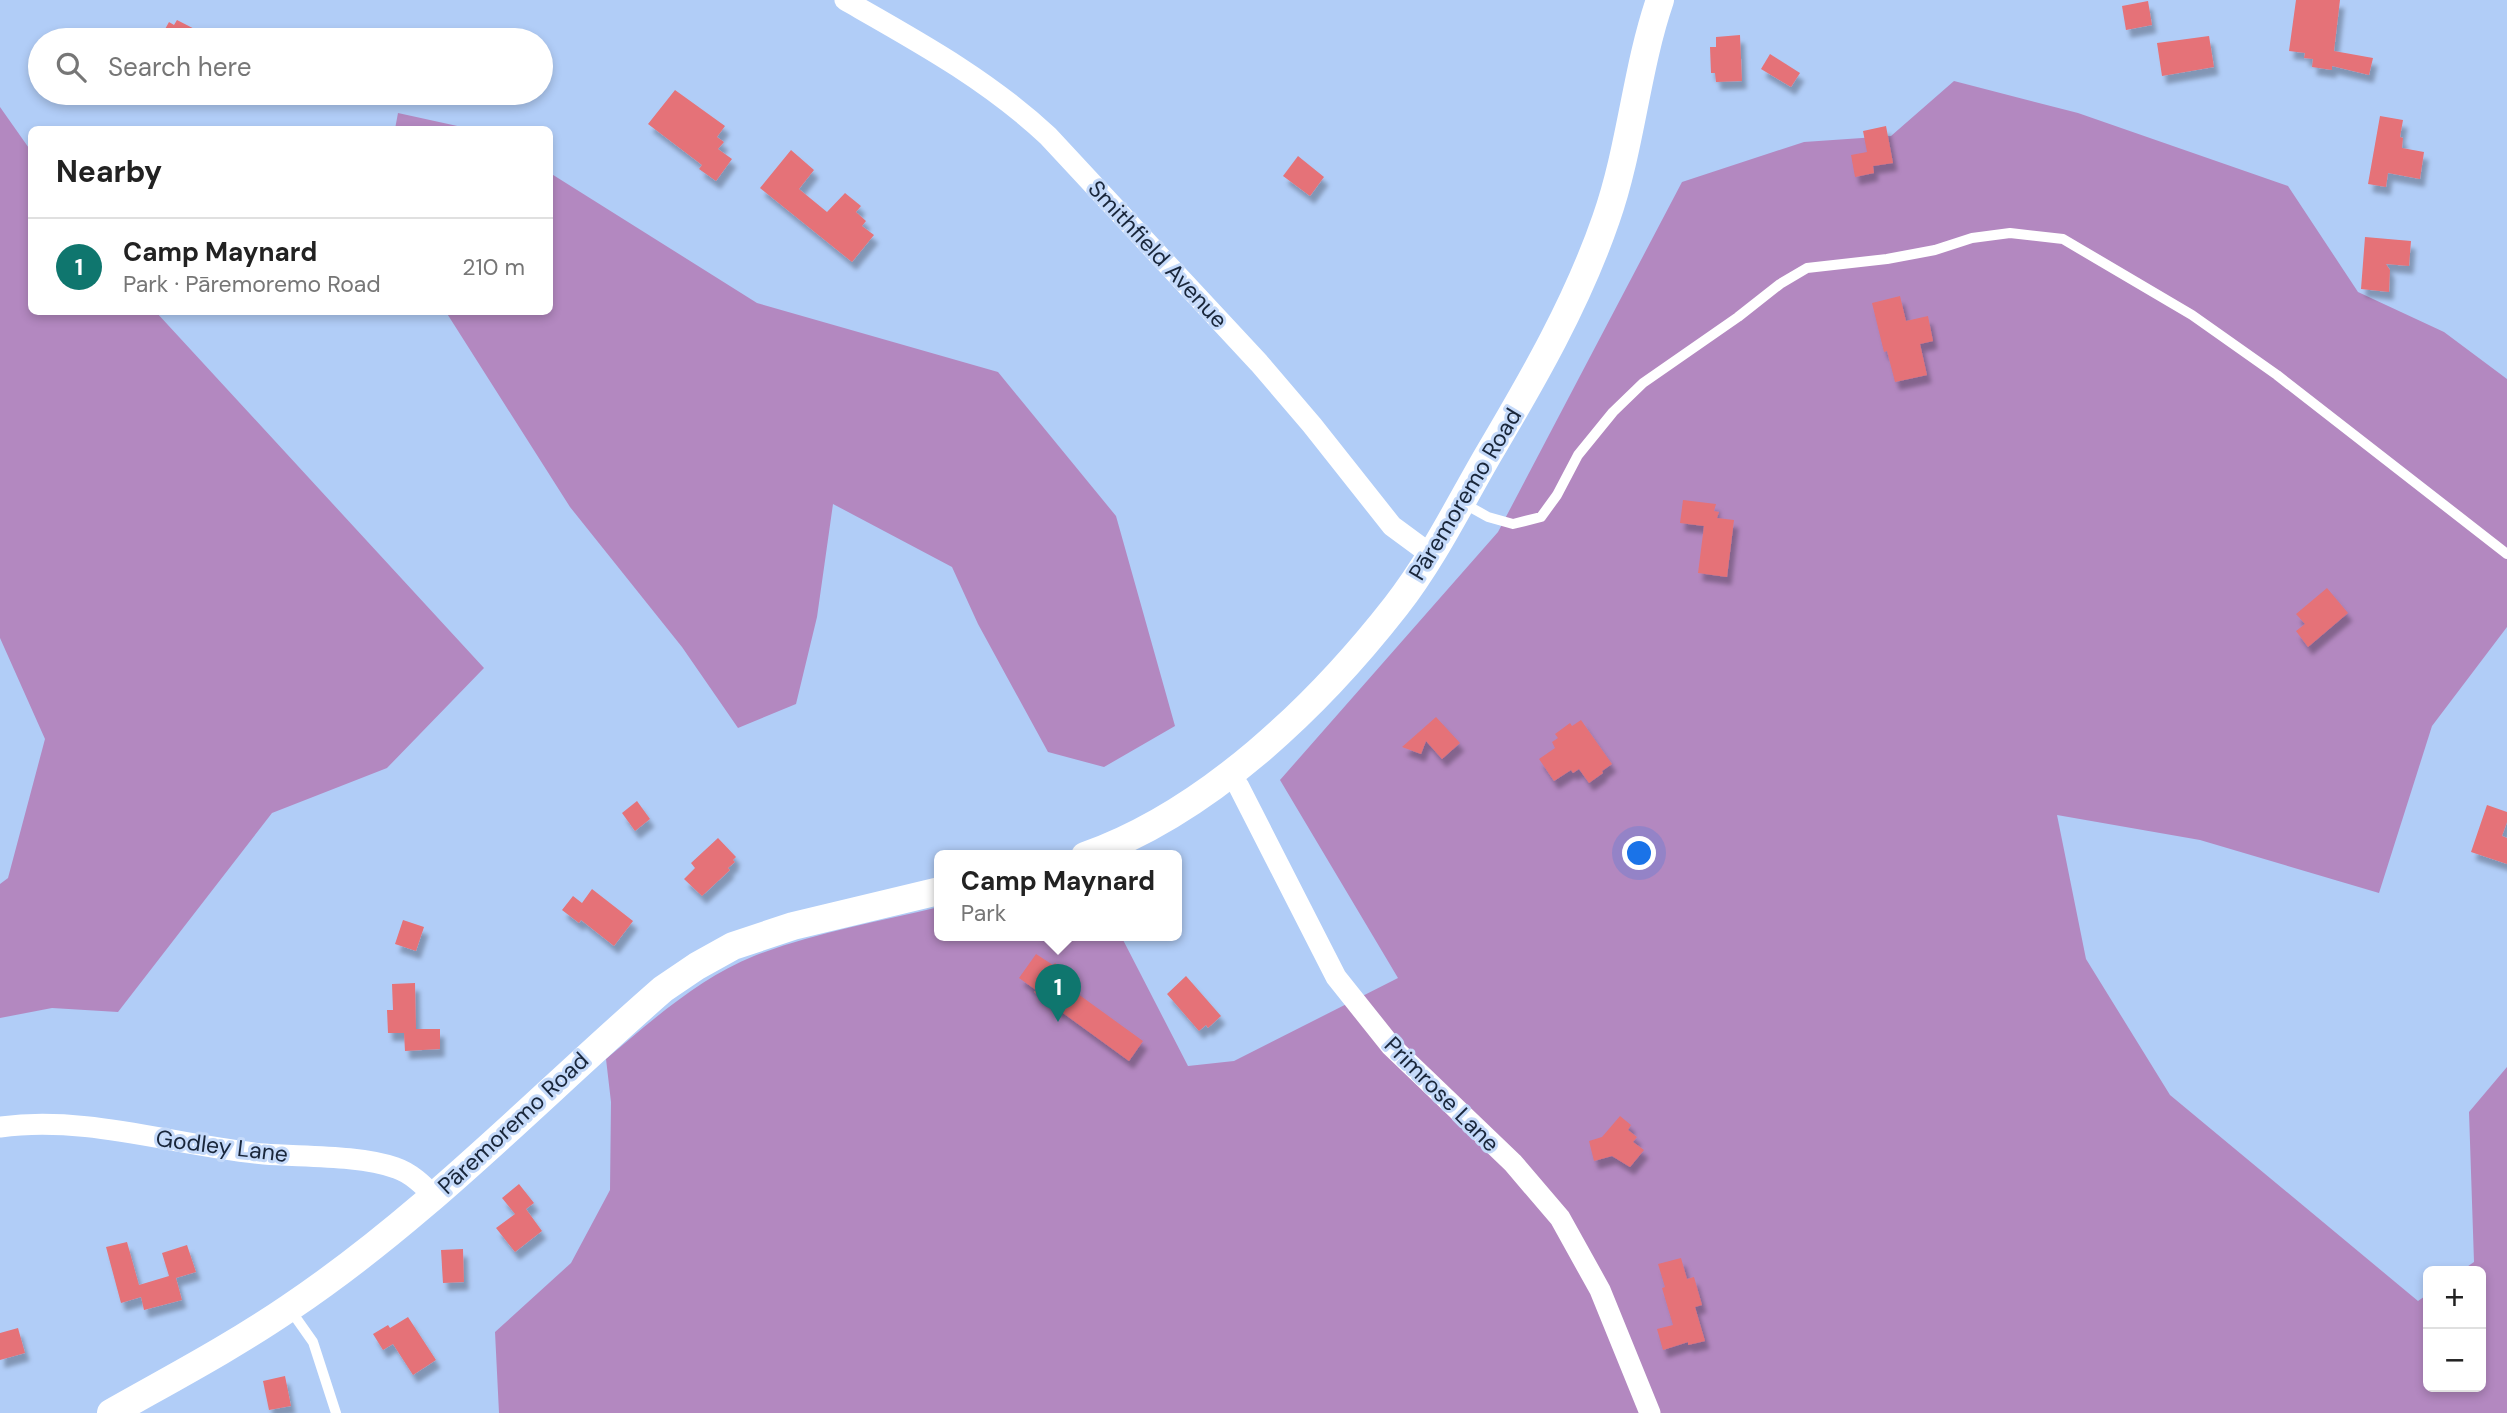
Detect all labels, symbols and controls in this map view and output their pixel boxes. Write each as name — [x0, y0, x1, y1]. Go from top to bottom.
search box — [28, 28, 553, 105]
icon: search — [52, 48, 90, 86]
text: Search here — [108, 50, 251, 84]
text: Nearby — [56, 152, 162, 191]
street label: Smithfield Avenue — [1082, 174, 1234, 334]
text: Camp Maynard — [123, 235, 317, 269]
text: 1 — [75, 252, 83, 282]
text: 210 m — [462, 252, 525, 282]
text: Park · Pāremoremo Road — [123, 269, 381, 299]
street label: Pāremoremo Road — [1402, 402, 1528, 586]
your location — [1622, 836, 1656, 870]
popup — [934, 850, 1182, 941]
text: Camp Maynard — [961, 864, 1155, 898]
text: Park — [961, 898, 1006, 928]
pin: 1 — [1035, 964, 1081, 1022]
street label: Primrose Lane — [1378, 1030, 1506, 1158]
street label: Pāremoremo Road — [431, 1045, 595, 1201]
street label: Godley Lane — [154, 1123, 290, 1169]
map controls — [2423, 1266, 2486, 1392]
button: + — [2423, 1266, 2486, 1329]
button: − — [2423, 1329, 2486, 1392]

